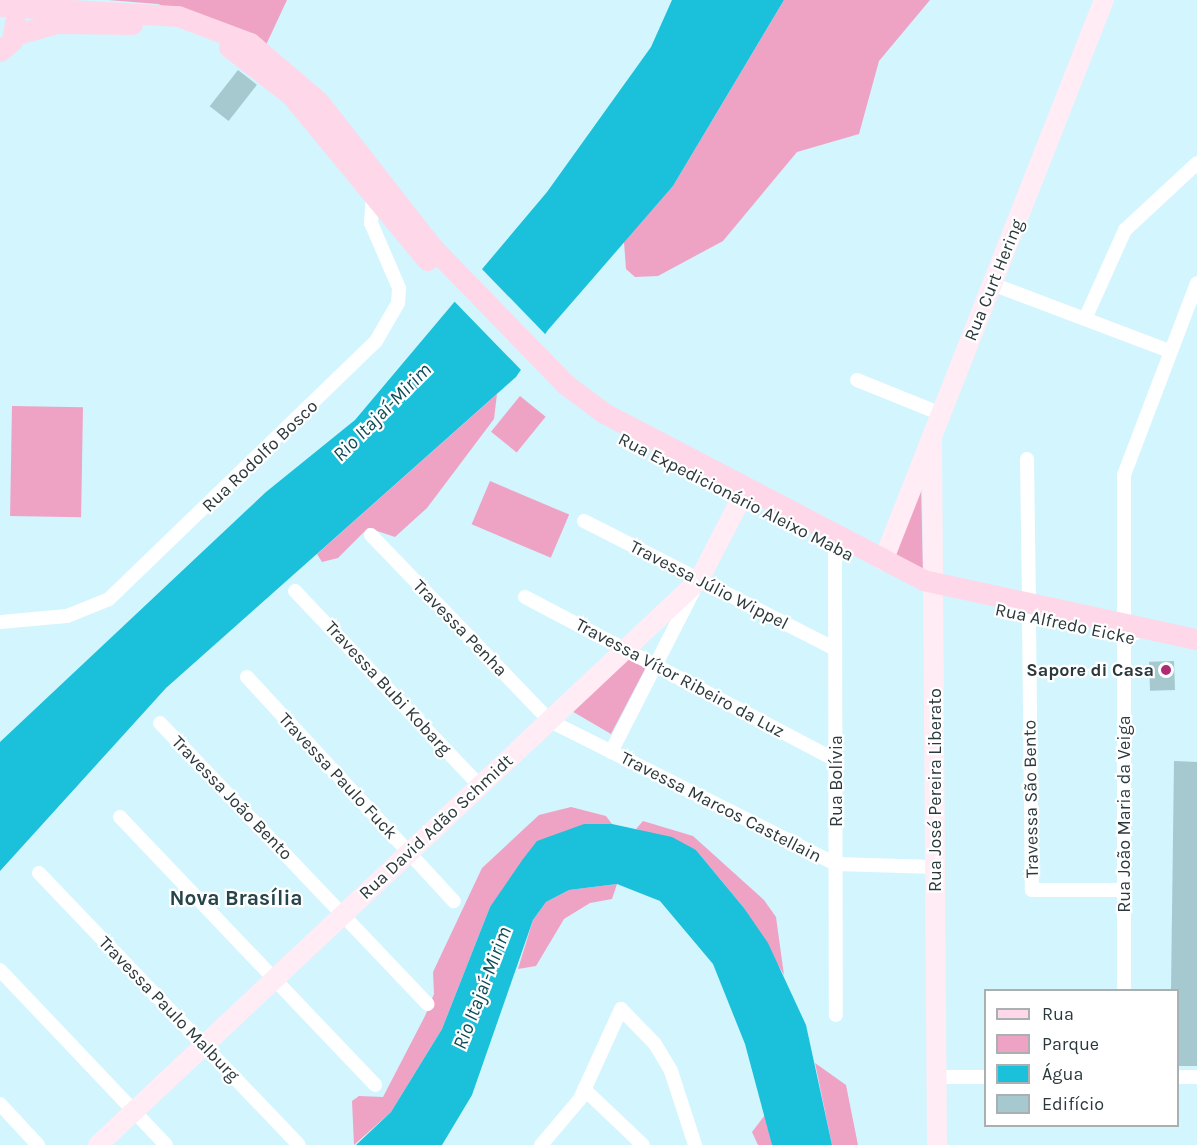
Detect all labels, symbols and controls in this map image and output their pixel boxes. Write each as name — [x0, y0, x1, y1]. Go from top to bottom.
street label: Rua Curt Hering — [960, 216, 1028, 344]
water label: Rio Itajaí-Mirim — [328, 358, 436, 466]
street label: Rua Rodolfo Bosco — [198, 395, 322, 517]
street label: Rua Expedicionário Aleixo Maba — [615, 428, 857, 566]
street label: Travessa Júlio Wippel — [626, 536, 792, 634]
street label: Travessa Penha — [408, 575, 512, 681]
street label: Rua Alfredo Eicke — [993, 599, 1137, 649]
street label: Travessa Vítor Ribeiro da Luz — [572, 614, 788, 742]
street label: Travessa Bubi Kobarg — [320, 616, 456, 760]
place label: Sapore di Casa — [1026, 659, 1154, 681]
marker: Sapore di Casa — [1159, 663, 1173, 677]
street label: Rua José Pereira Liberato — [924, 688, 946, 892]
street label: Travessa Paulo Fuck — [274, 708, 402, 844]
street label: Rua João Maria da Veiga — [1113, 715, 1135, 913]
street label: Travessa São Bento — [1019, 720, 1043, 878]
street label: Travessa João Bento — [167, 731, 297, 865]
street label: Rua Bolívia — [825, 735, 847, 827]
street label: Travessa Marcos Castellain — [617, 747, 825, 867]
street label: Rua David Adão Schmidt — [354, 750, 518, 904]
district label: Nova Brasília — [169, 885, 303, 911]
water label: Rio Itajaí-Mirim — [448, 923, 516, 1053]
street label: Travessa Paulo Malburg — [94, 932, 244, 1086]
legend — [984, 989, 1179, 1127]
text: Rua — [1042, 1003, 1074, 1025]
text: Parque — [1042, 1033, 1099, 1055]
text: Água — [1042, 1063, 1083, 1085]
text: Edifício — [1042, 1093, 1104, 1115]

